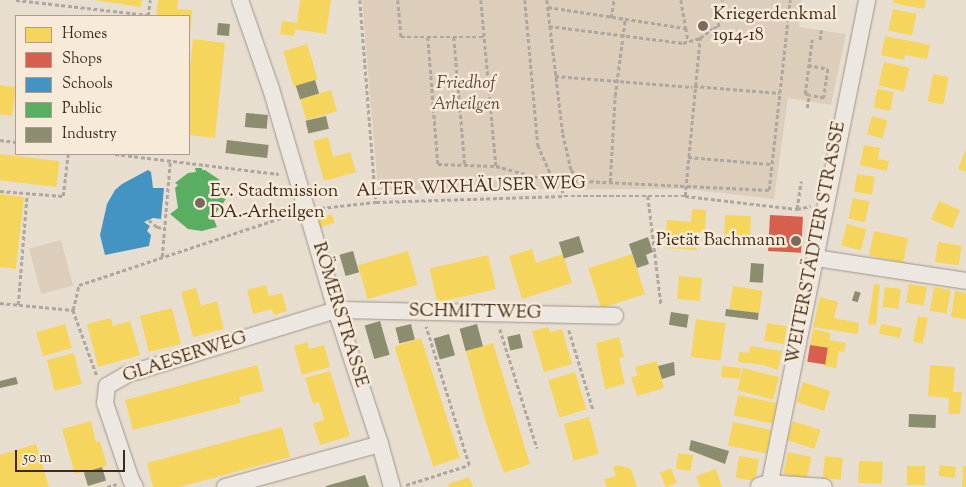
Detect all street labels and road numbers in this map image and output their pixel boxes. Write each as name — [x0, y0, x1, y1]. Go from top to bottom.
street label: WEITERSTÄDTER STRASSE — [783, 120, 851, 366]
street label: ALTER WIXHÄUSER WEG — [356, 173, 586, 203]
street label: RÖMERSTRASSE — [307, 240, 371, 390]
street label: SCHMITTWEG — [408, 301, 542, 325]
street label: GLAESERWEG — [120, 328, 250, 388]

